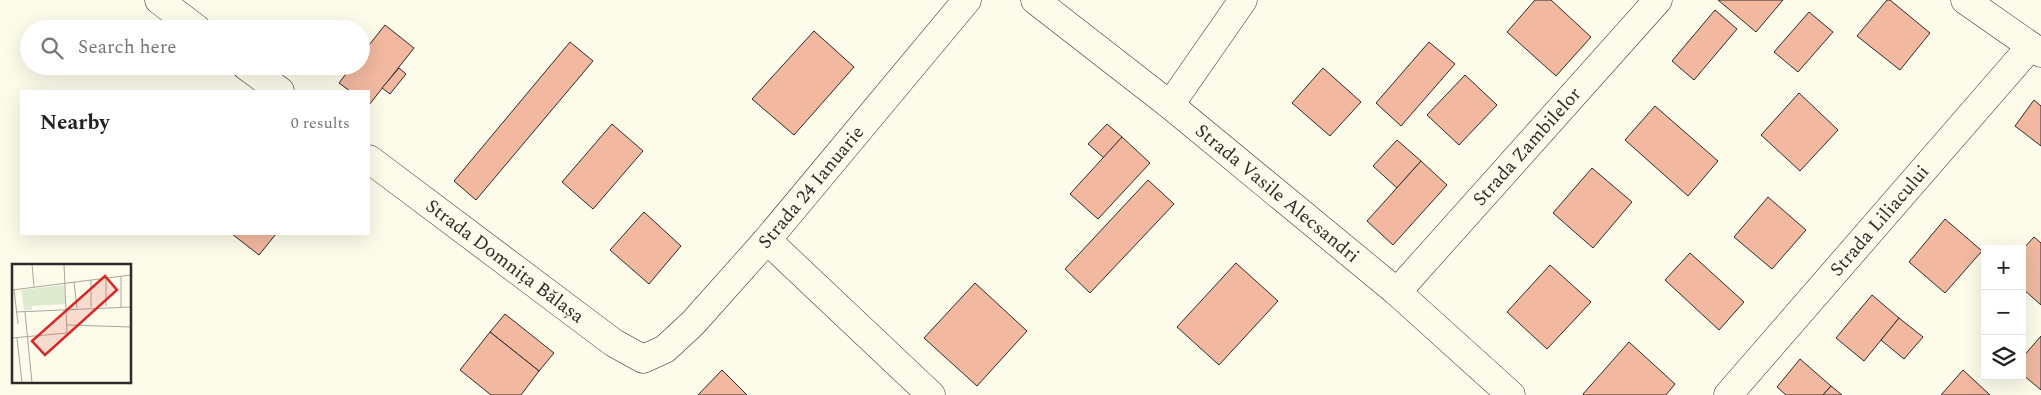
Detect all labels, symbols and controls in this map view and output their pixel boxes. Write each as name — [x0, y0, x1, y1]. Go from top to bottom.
search box — [20, 20, 370, 75]
text: Search here — [78, 33, 177, 62]
icon: search — [38, 34, 66, 62]
street label: Strada Zambilelor — [1466, 80, 1589, 213]
text: Nearby — [40, 107, 110, 139]
text: 0 results — [291, 111, 350, 135]
street label: Strada Vasile Alecsandri — [1189, 117, 1366, 270]
street label: Strada 24 Ianuarie — [751, 119, 871, 255]
street label: Strada Liliacului — [1823, 158, 1936, 283]
street label: Strada Domnița Bălașa — [419, 192, 591, 331]
map controls — [1981, 245, 2026, 380]
button: + — [1981, 245, 2026, 290]
inset map — [12, 264, 131, 382]
button: − — [1981, 290, 2026, 335]
button: layers — [1981, 335, 2026, 380]

